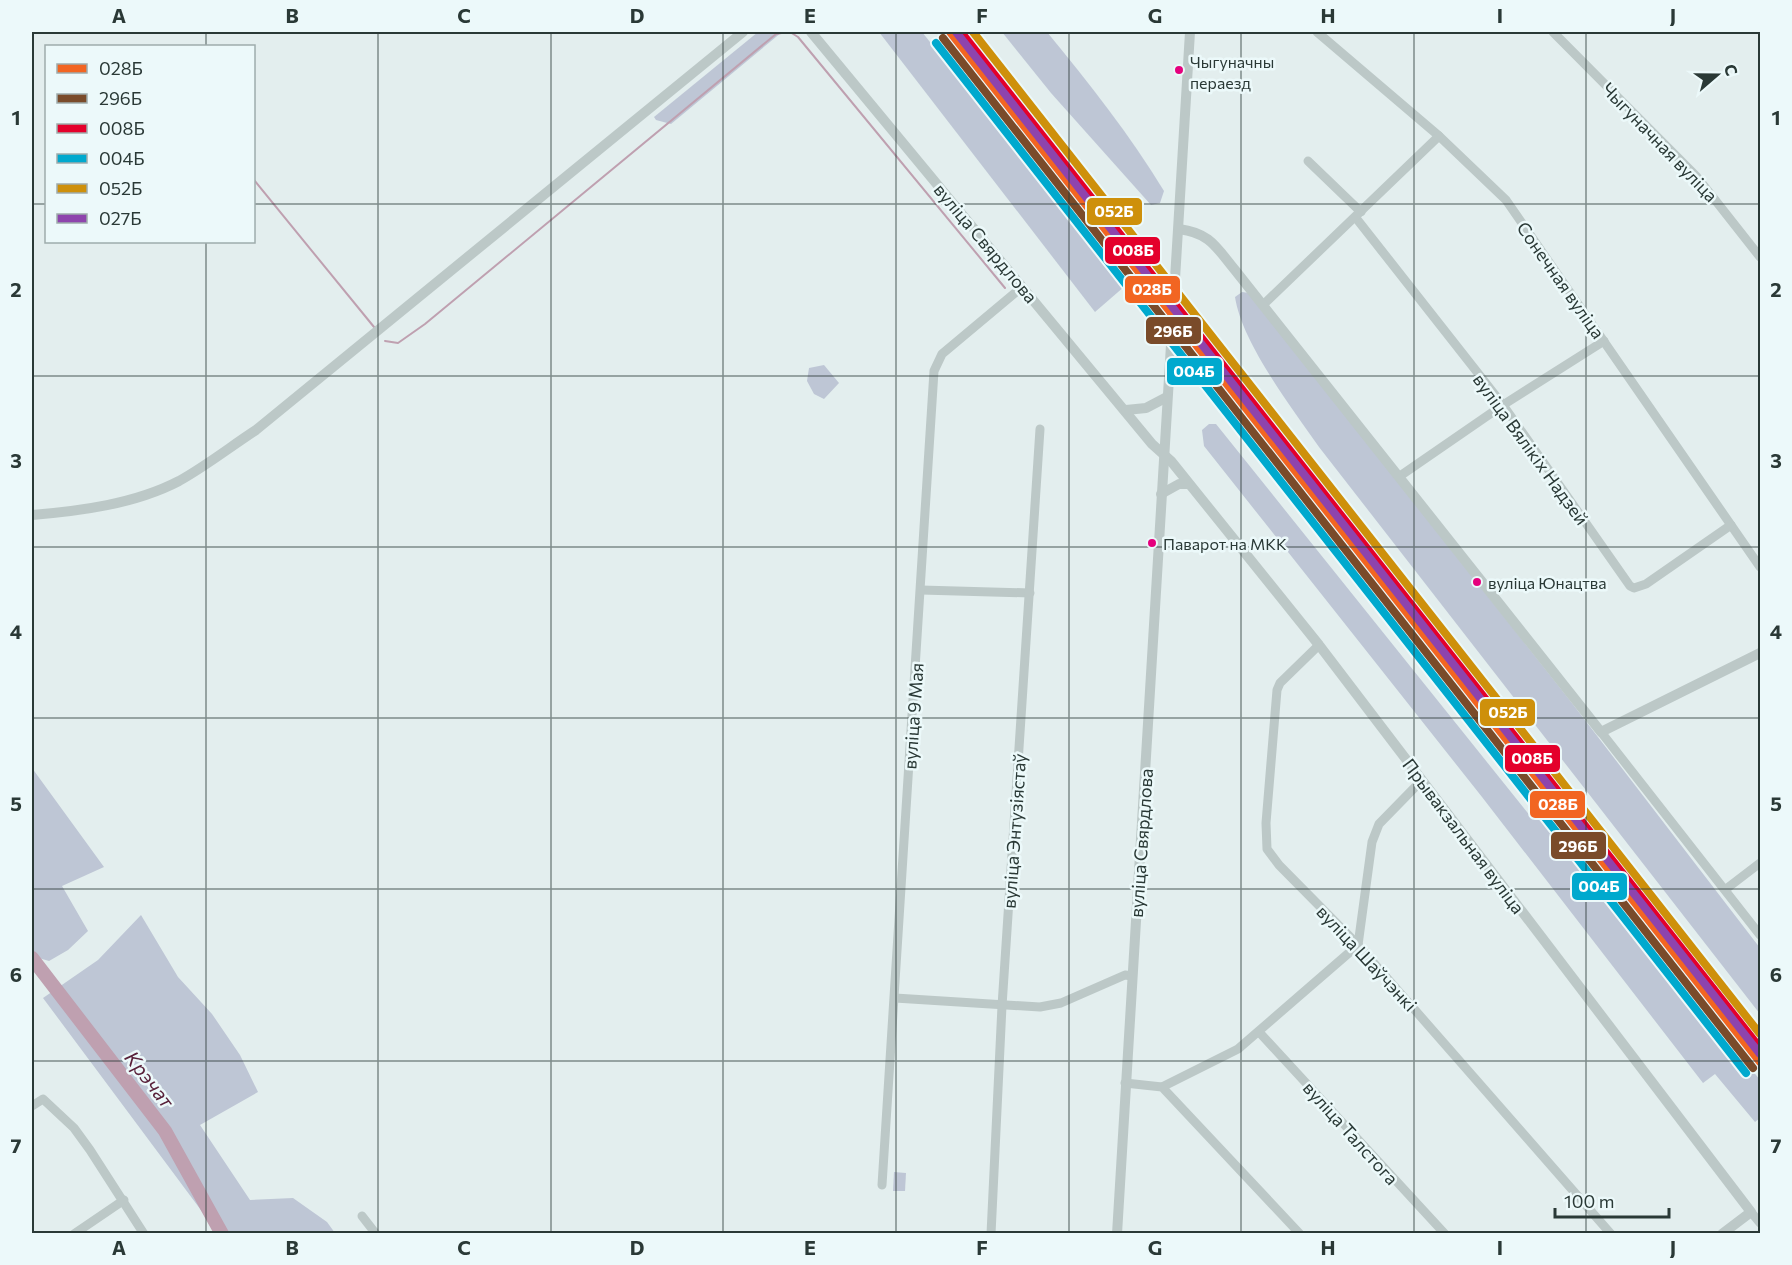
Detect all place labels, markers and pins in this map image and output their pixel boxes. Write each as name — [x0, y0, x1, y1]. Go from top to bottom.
place label: Чыгуначны пераезд — [1190, 52, 1274, 92]
marker: Чыгуначны пераезд — [1173, 64, 1185, 76]
place label: Паварот на МКК — [1163, 534, 1287, 553]
marker: Паварот на МКК — [1146, 537, 1158, 549]
place label: вуліца Юнацтва — [1488, 573, 1607, 592]
marker: вуліца Юнацтва — [1471, 576, 1483, 588]

